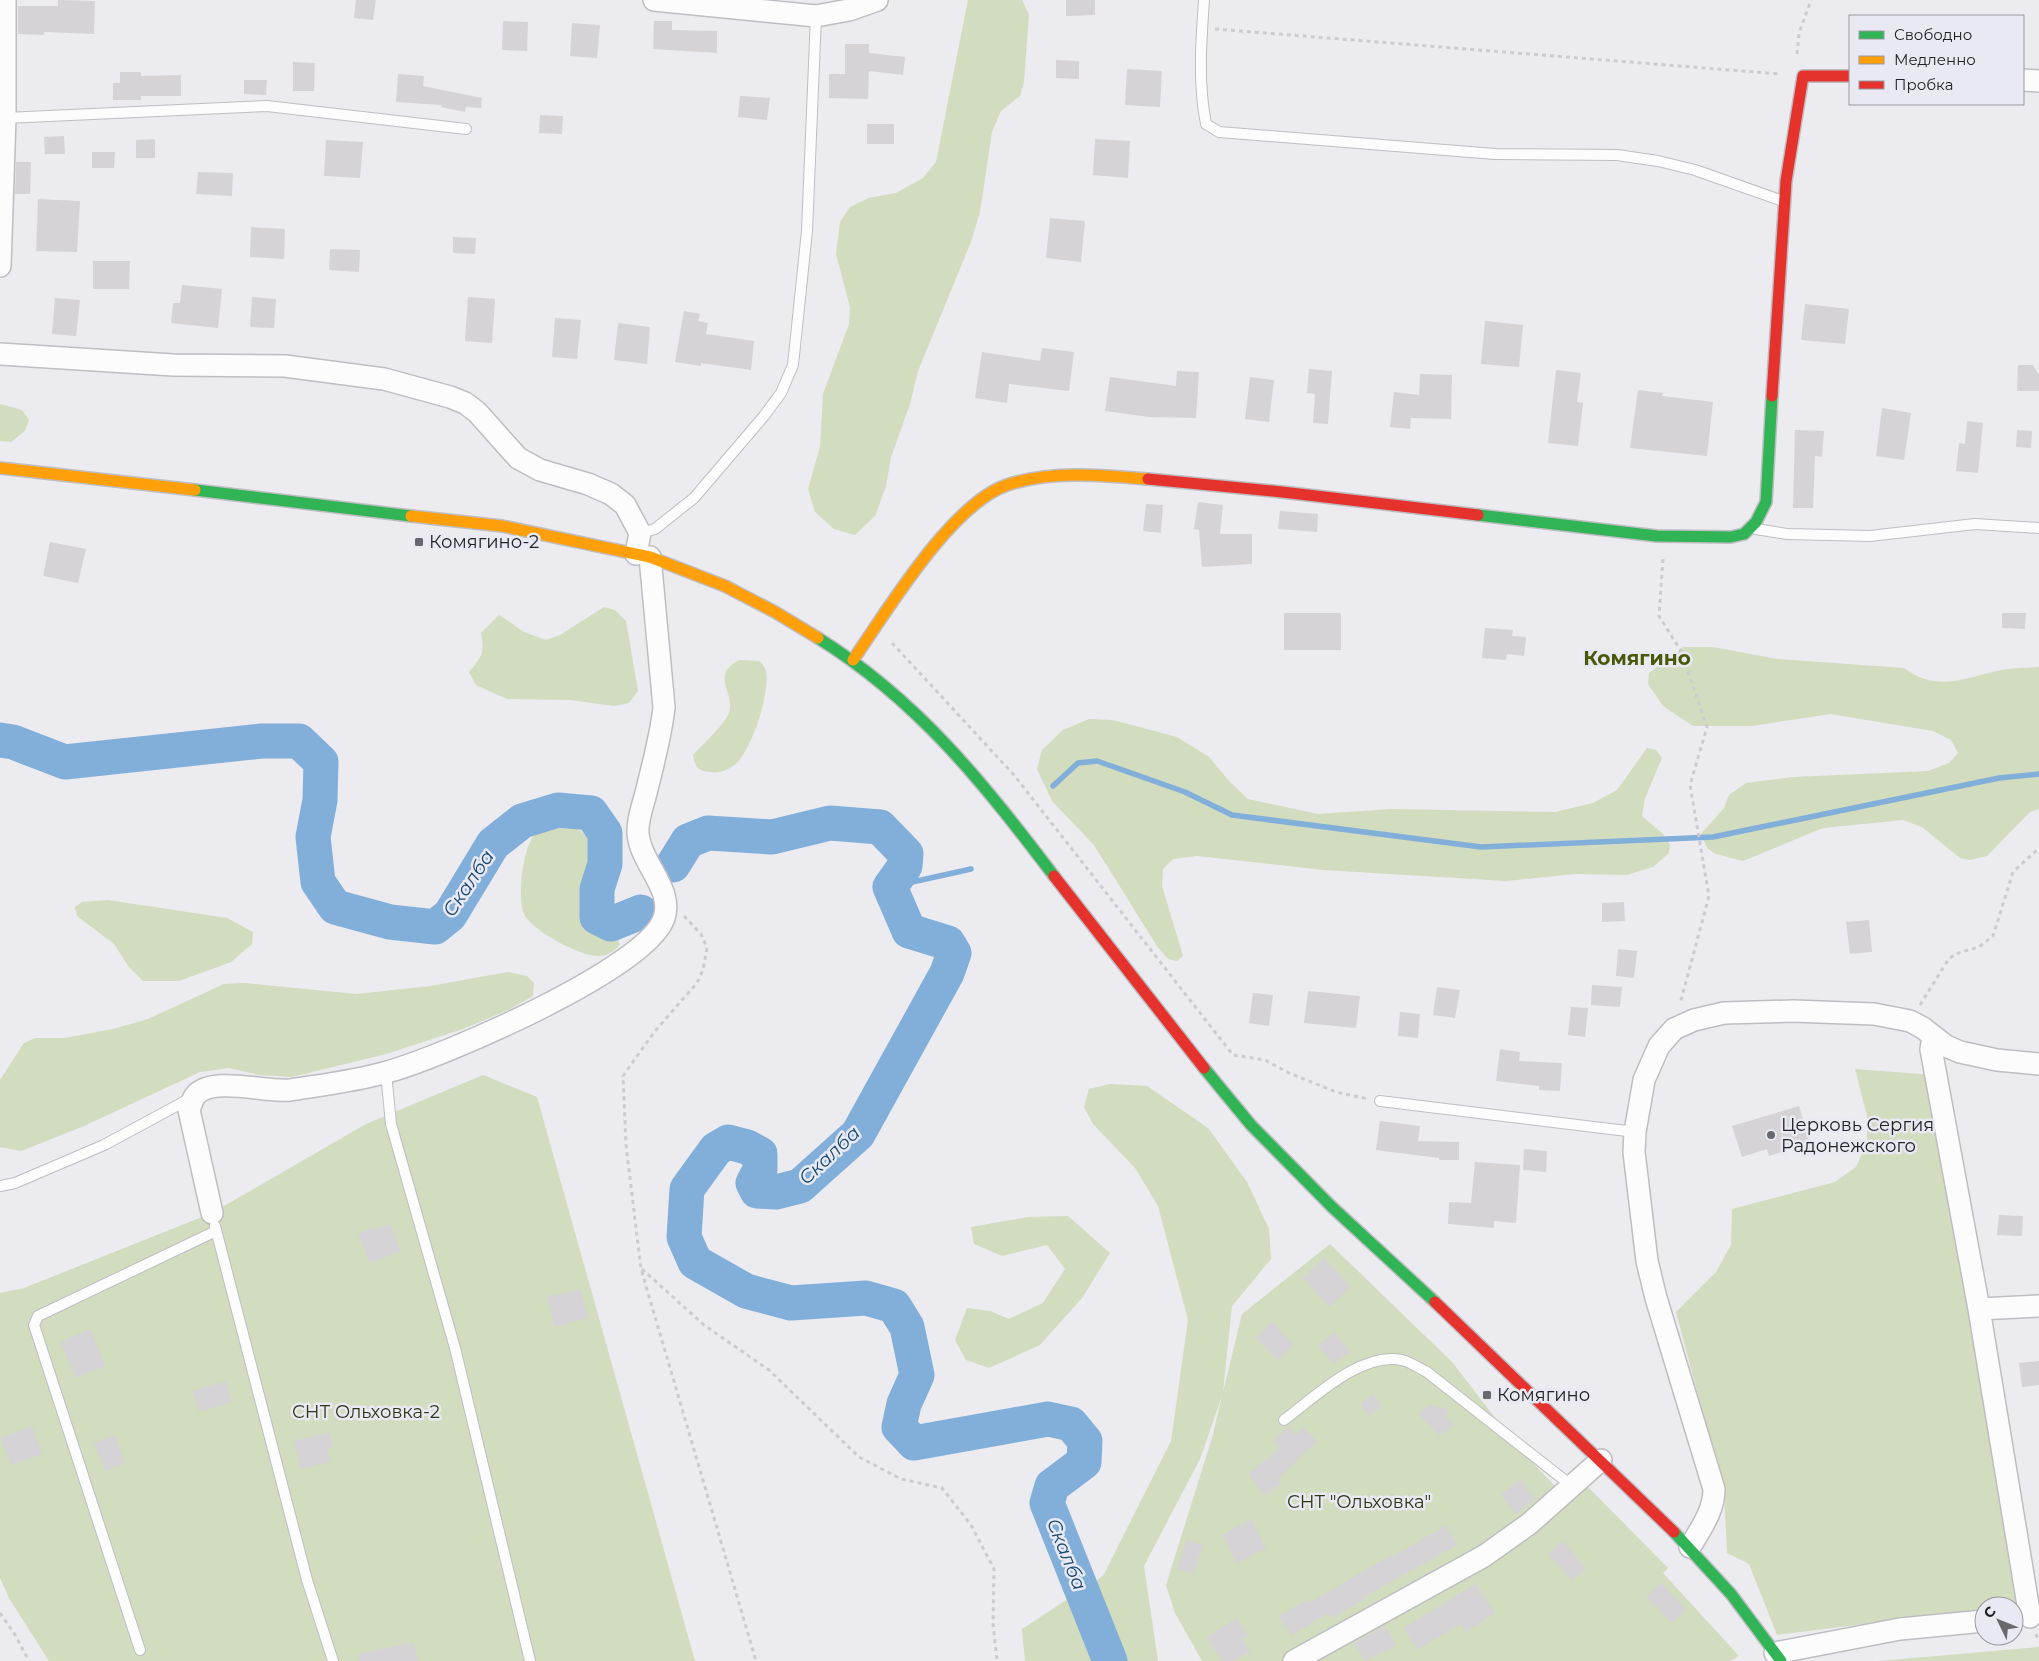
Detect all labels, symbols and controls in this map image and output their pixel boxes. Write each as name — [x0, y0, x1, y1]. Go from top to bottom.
legend — [1849, 15, 2024, 105]
text: Свободно — [1894, 25, 1972, 44]
text: Медленно — [1894, 50, 1976, 69]
text: Пробка — [1894, 75, 1953, 94]
place label: Комягино-2 — [429, 531, 539, 553]
marker: Комягино-2 — [413, 536, 425, 548]
district label: Комягино — [1583, 646, 1691, 670]
water label: Скалба — [438, 846, 499, 921]
place label: Церковь Сергия Радонежского — [1781, 1114, 1934, 1157]
water label: Скалба — [794, 1121, 865, 1190]
marker: Церковь Сергия Радонежского — [1765, 1129, 1777, 1141]
place label: Комягино — [1497, 1384, 1590, 1406]
marker: Комягино — [1481, 1389, 1493, 1401]
park label: СНТ Ольховка-2 — [292, 1401, 440, 1423]
park label: СНТ "Ольховка" — [1287, 1491, 1431, 1513]
water label: Скалба — [1042, 1515, 1091, 1593]
north arrow — [1974, 1596, 2024, 1646]
text: С — [1979, 1602, 2000, 1622]

